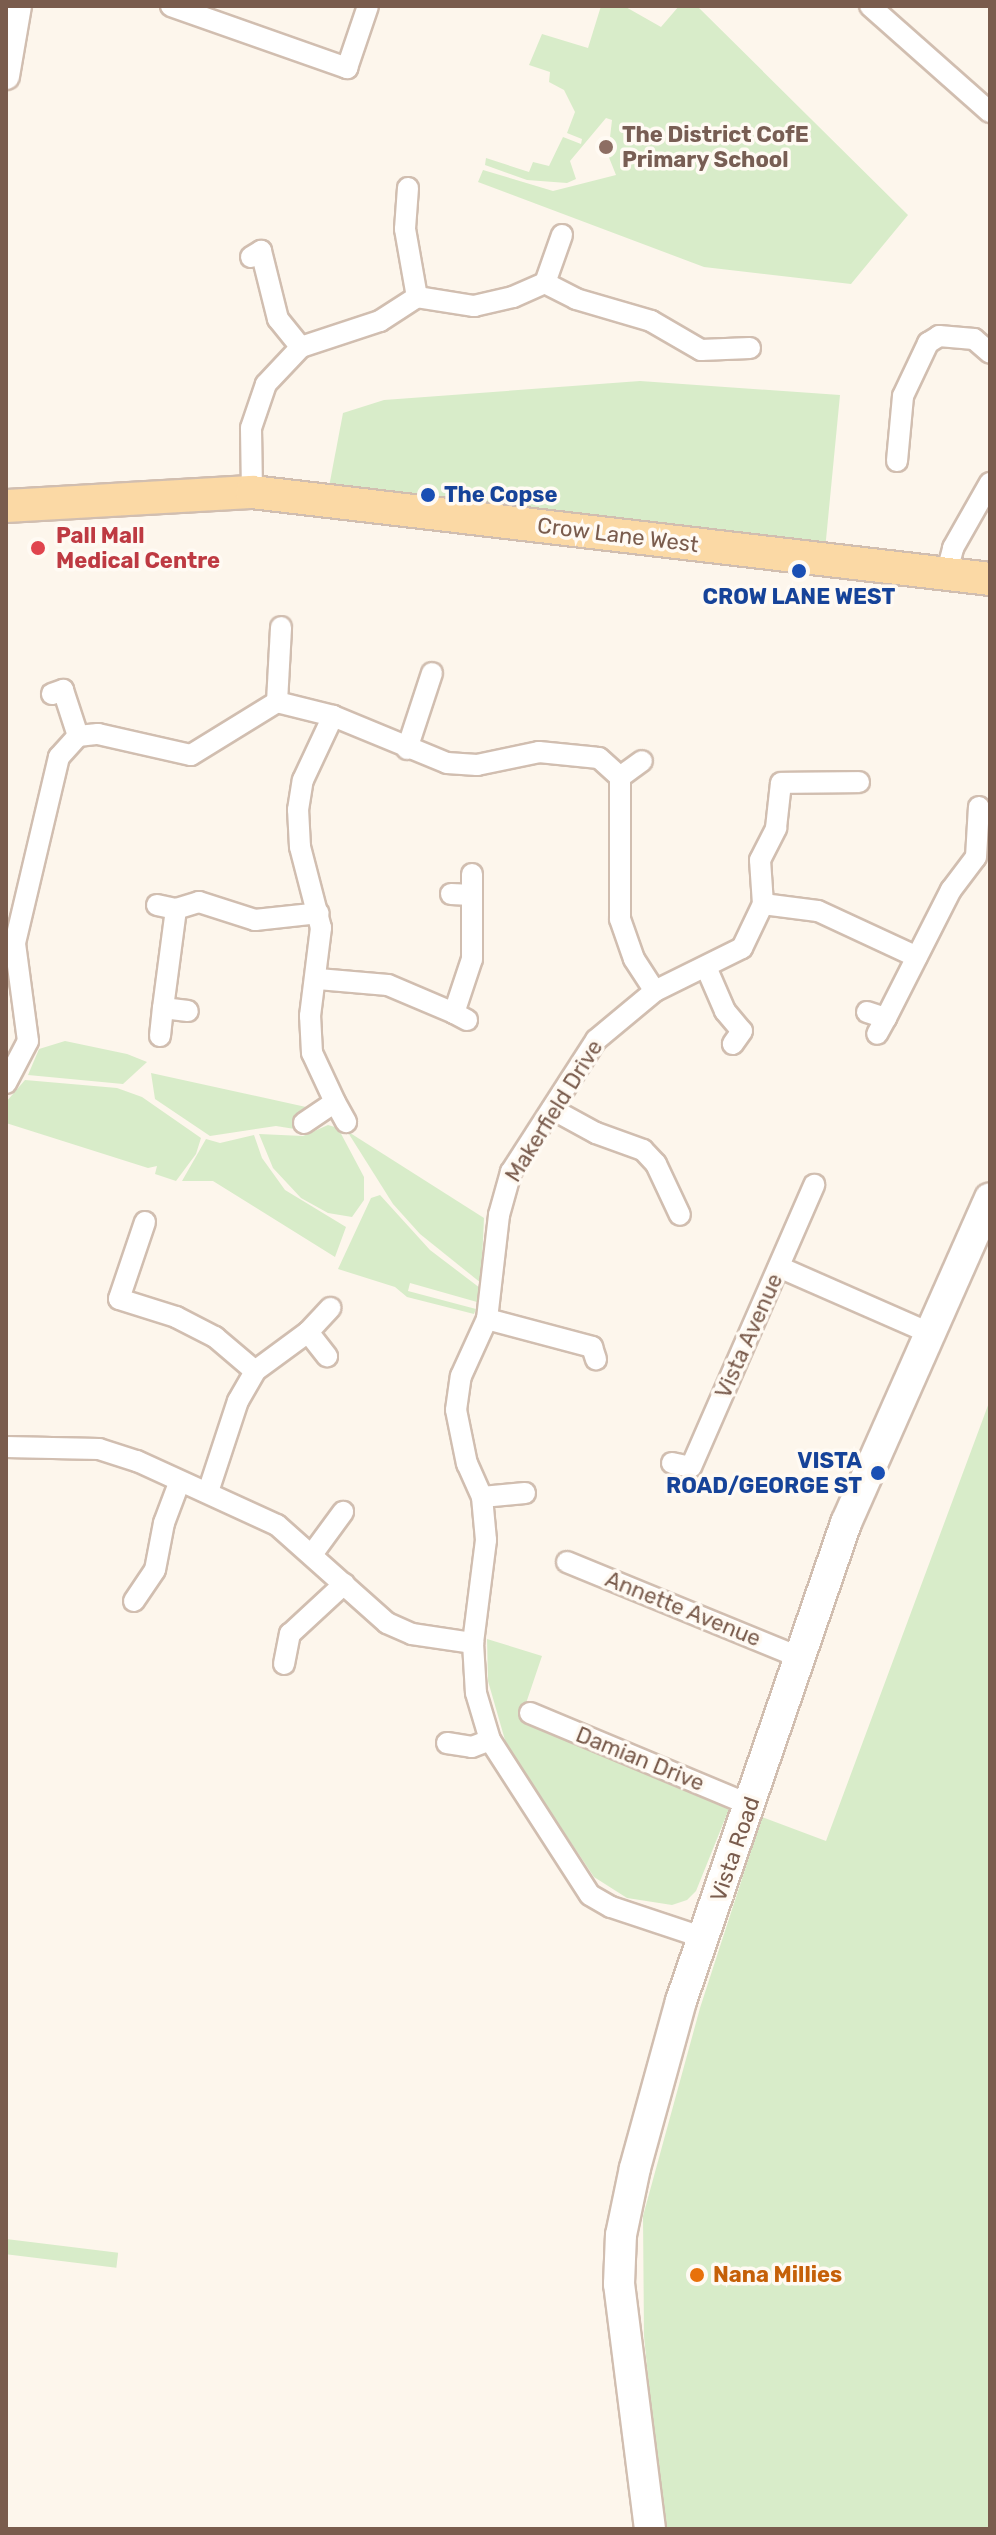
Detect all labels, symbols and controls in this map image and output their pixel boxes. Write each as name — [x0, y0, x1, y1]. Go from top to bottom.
place label: The District CofE Primary School — [622, 121, 809, 172]
marker: The District CofE Primary School — [597, 138, 615, 156]
place label: The Copse — [444, 482, 558, 508]
marker: The Copse — [419, 486, 437, 504]
street label: Crow Lane West — [535, 512, 701, 558]
place label: Pall Mall Medical Centre — [56, 522, 220, 574]
marker: Pall Mall Medical Centre — [27, 537, 49, 559]
marker: CROW LANE WEST — [790, 562, 808, 580]
place label: CROW LANE WEST — [702, 584, 896, 610]
street label: Makerfield Drive — [500, 1035, 608, 1187]
street label: Vista Avenue — [710, 1269, 788, 1403]
place label: VISTA ROAD/GEORGE ST — [666, 1447, 862, 1498]
marker: VISTA ROAD/GEORGE ST — [869, 1464, 887, 1482]
street label: Annette Avenue — [601, 1566, 765, 1652]
street label: Damian Drive — [572, 1721, 708, 1797]
street label: Vista Road — [705, 1793, 765, 1905]
place label: Nana Millies — [713, 2262, 842, 2288]
marker: Nana Millies — [688, 2266, 706, 2284]

